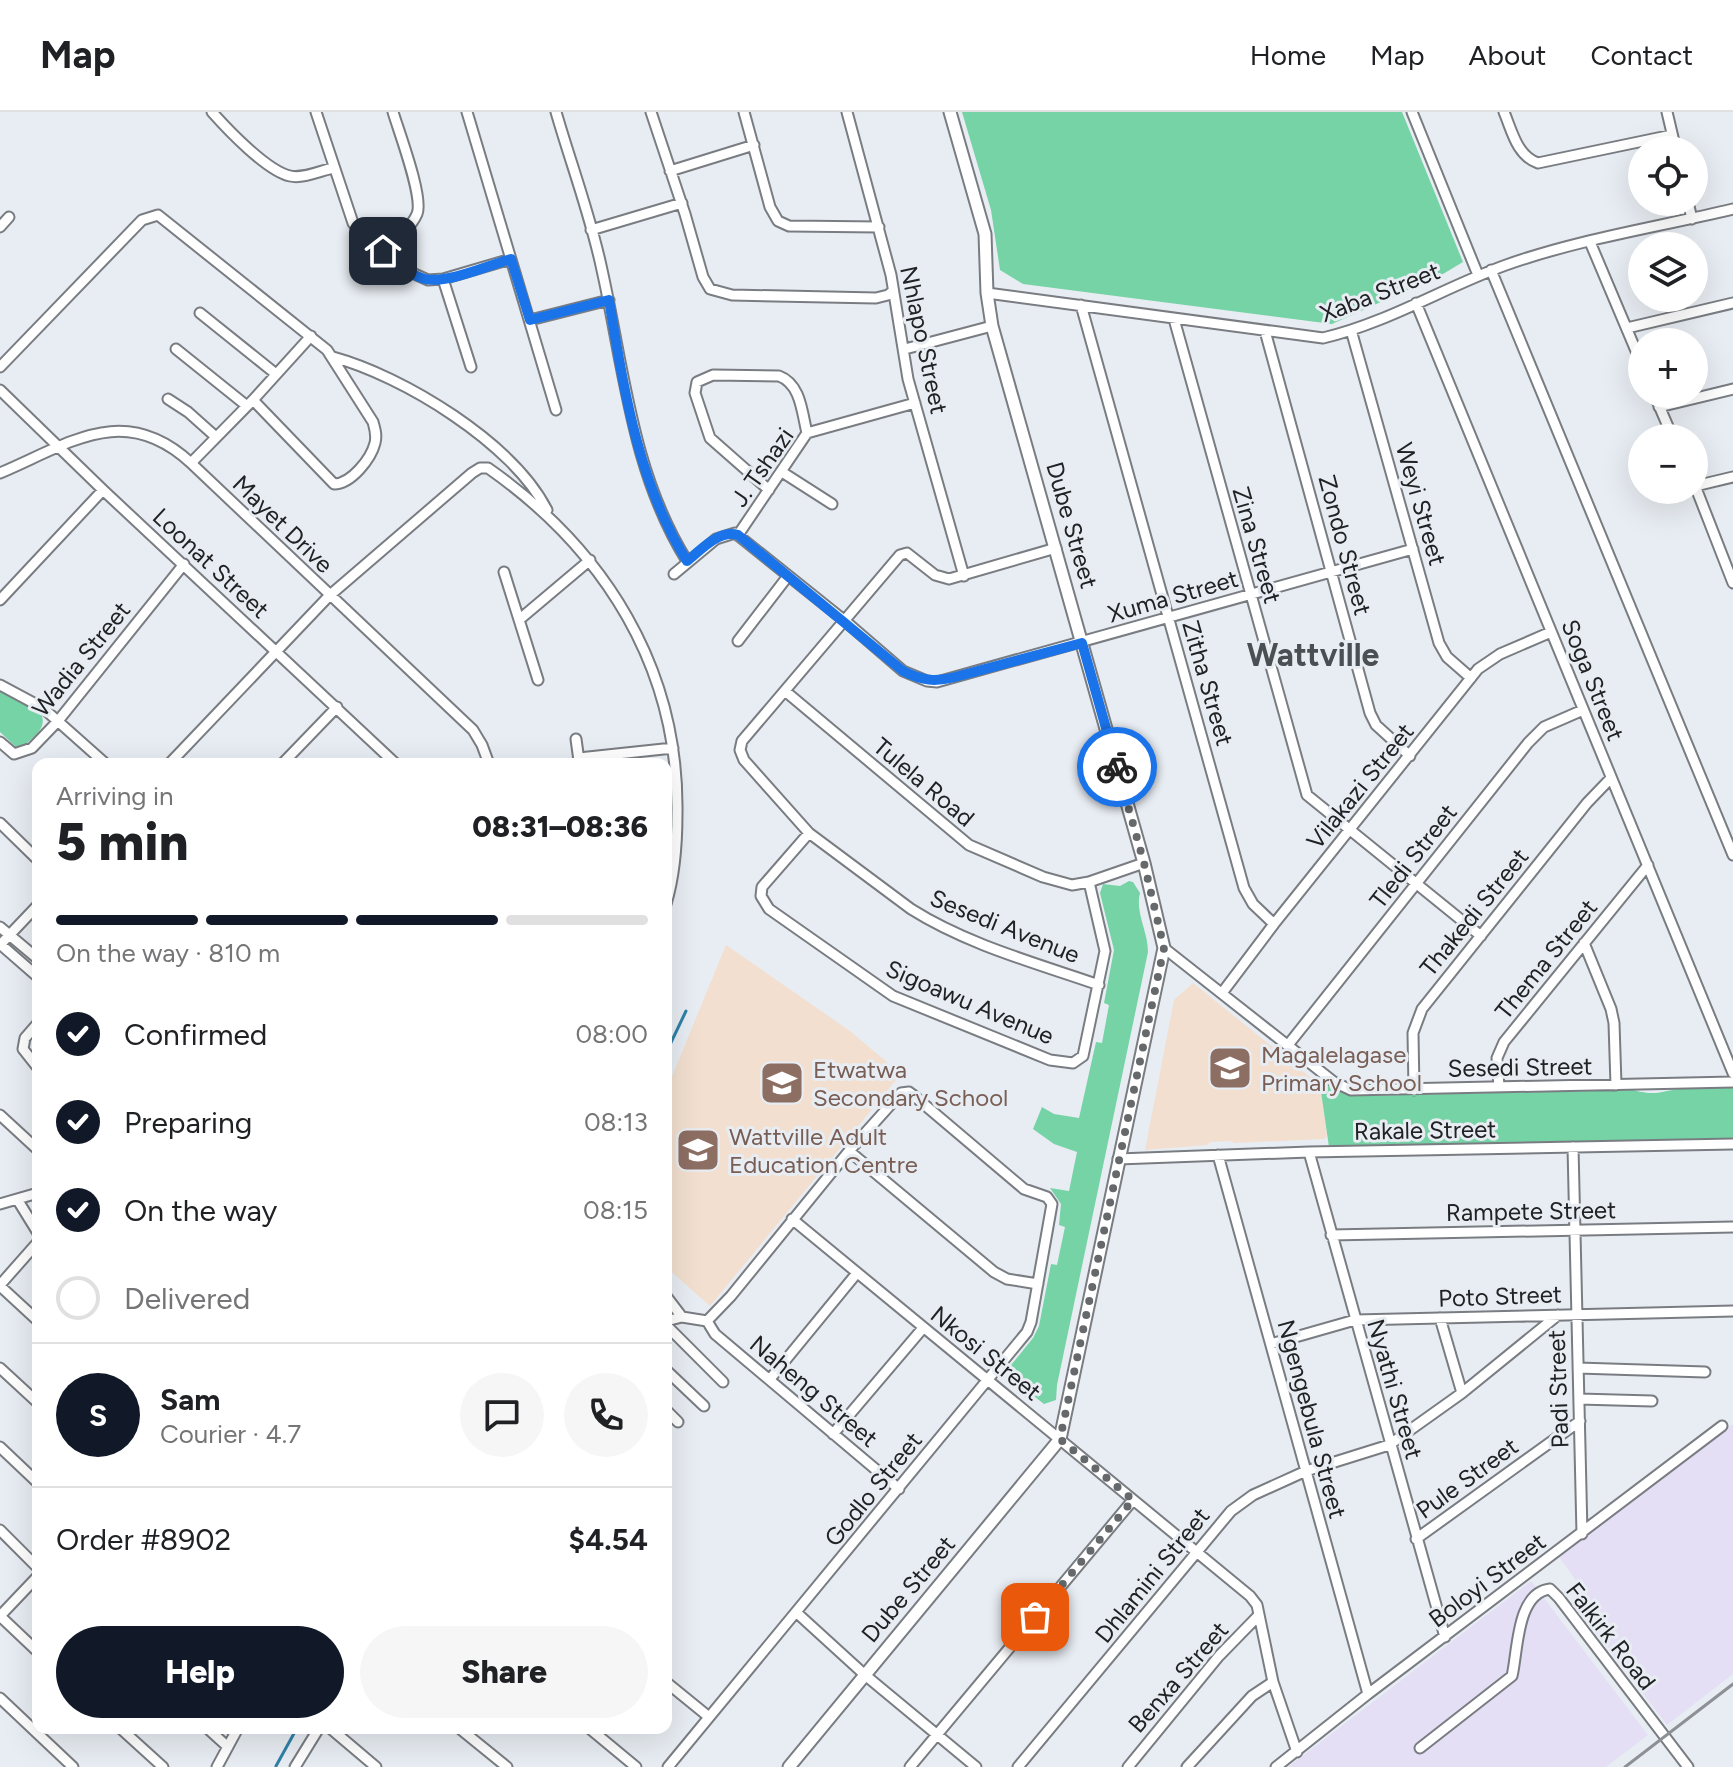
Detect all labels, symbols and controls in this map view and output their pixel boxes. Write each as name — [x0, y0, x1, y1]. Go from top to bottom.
text: Map — [40, 32, 116, 78]
text: Home — [1250, 38, 1326, 72]
text: Map — [1370, 38, 1425, 72]
text: About — [1469, 38, 1546, 72]
text: Contact — [1590, 38, 1693, 72]
map controls — [1628, 136, 1708, 504]
button: locate — [1628, 136, 1708, 216]
pin — [349, 217, 417, 285]
icon: home — [361, 229, 405, 273]
button: layers — [1628, 232, 1708, 312]
street label: Xaba Street — [1316, 256, 1444, 328]
street label: Nhlapo Street — [894, 263, 954, 417]
button: + — [1628, 328, 1708, 408]
street label: J. Tshazi — [724, 422, 800, 512]
button: − — [1628, 424, 1708, 504]
street label: Weyi Street — [1390, 439, 1452, 569]
street label: Dube Street — [1040, 458, 1104, 592]
street label: Mayet Drive — [227, 469, 339, 579]
street label: Zondo Street — [1312, 472, 1378, 618]
street label: Zina Street — [1227, 483, 1287, 607]
street label: Loonat Street — [147, 502, 275, 624]
street label: Xuma Street — [1105, 564, 1241, 628]
street label: Wadia Street — [26, 596, 136, 722]
street label: Soga Street — [1556, 615, 1630, 745]
street label: Zitha Street — [1176, 617, 1240, 749]
district label: Wattville — [1247, 636, 1380, 674]
street label: Vilakazi Street — [1300, 717, 1420, 855]
courier — [1077, 727, 1157, 807]
street label: Tulela Road — [868, 731, 980, 833]
icon: bike — [1095, 745, 1139, 789]
text: Arriving in — [56, 780, 174, 812]
street label: Tledi Street — [1363, 798, 1463, 914]
text: 08:31–08:36 — [472, 808, 648, 845]
text: 5 min — [56, 811, 189, 873]
street label: Thakedi Street — [1414, 842, 1534, 982]
street label: Sesedi Avenue — [926, 883, 1084, 969]
street label: Thema Street — [1489, 893, 1603, 1025]
text: On the way · 810 m — [56, 937, 280, 969]
street label: Sigoawu Avenue — [882, 954, 1058, 1050]
icon: check — [56, 1012, 100, 1056]
text: Confirmed — [124, 1016, 267, 1053]
text: 08:00 — [575, 1018, 648, 1050]
place label: Magalelagase Primary School — [1261, 1040, 1422, 1097]
school or university icon: Magalelagase Primary School — [1206, 1044, 1254, 1092]
street label: Sesedi Street — [1447, 1051, 1593, 1083]
place label: Etwatwa Secondary School — [813, 1055, 1008, 1112]
school or university icon: Etwatwa Secondary School — [758, 1059, 806, 1107]
icon: check — [56, 1100, 100, 1144]
text: Preparing — [124, 1104, 252, 1141]
text: 08:13 — [584, 1106, 648, 1138]
street label: Rakale Street — [1354, 1114, 1496, 1146]
place label: Wattville Adult Education Centre — [729, 1122, 918, 1179]
school or university icon: Wattville Adult Education Centre — [674, 1126, 722, 1174]
icon: check — [56, 1188, 100, 1232]
text: On the way — [124, 1192, 277, 1229]
text: 08:15 — [583, 1194, 648, 1226]
street label: Rampete Street — [1446, 1195, 1616, 1227]
street label: Poto Street — [1438, 1279, 1562, 1313]
text: Delivered — [124, 1280, 250, 1317]
street label: Nkosi Street — [925, 1300, 1047, 1406]
street label: Ngengebula Street — [1272, 1316, 1352, 1522]
street label: Nyathi Street — [1361, 1316, 1429, 1462]
street label: Naheng Street — [744, 1329, 884, 1453]
street label: Padi Street — [1541, 1329, 1575, 1449]
button: chat — [460, 1373, 544, 1457]
button: phone — [564, 1373, 648, 1457]
text: Sam — [160, 1381, 220, 1418]
text: S — [89, 1397, 107, 1434]
text: Courier · 4.7 — [160, 1418, 301, 1450]
street label: Godlo Street — [818, 1426, 928, 1552]
street label: Pule Street — [1410, 1431, 1524, 1525]
street label: Dhlamini Street — [1089, 1502, 1215, 1648]
text: Order #8902 — [56, 1521, 231, 1558]
text: $4.54 — [569, 1521, 648, 1558]
street label: Boloyi Street — [1423, 1527, 1551, 1633]
street label: Dube Street — [855, 1530, 961, 1648]
street label: Falkirk Road — [1560, 1576, 1662, 1696]
pin — [1001, 1583, 1069, 1651]
icon: bag — [1013, 1595, 1057, 1639]
street label: Benxa Street — [1122, 1615, 1234, 1739]
button: Help — [56, 1626, 344, 1718]
button: Share — [360, 1626, 648, 1718]

